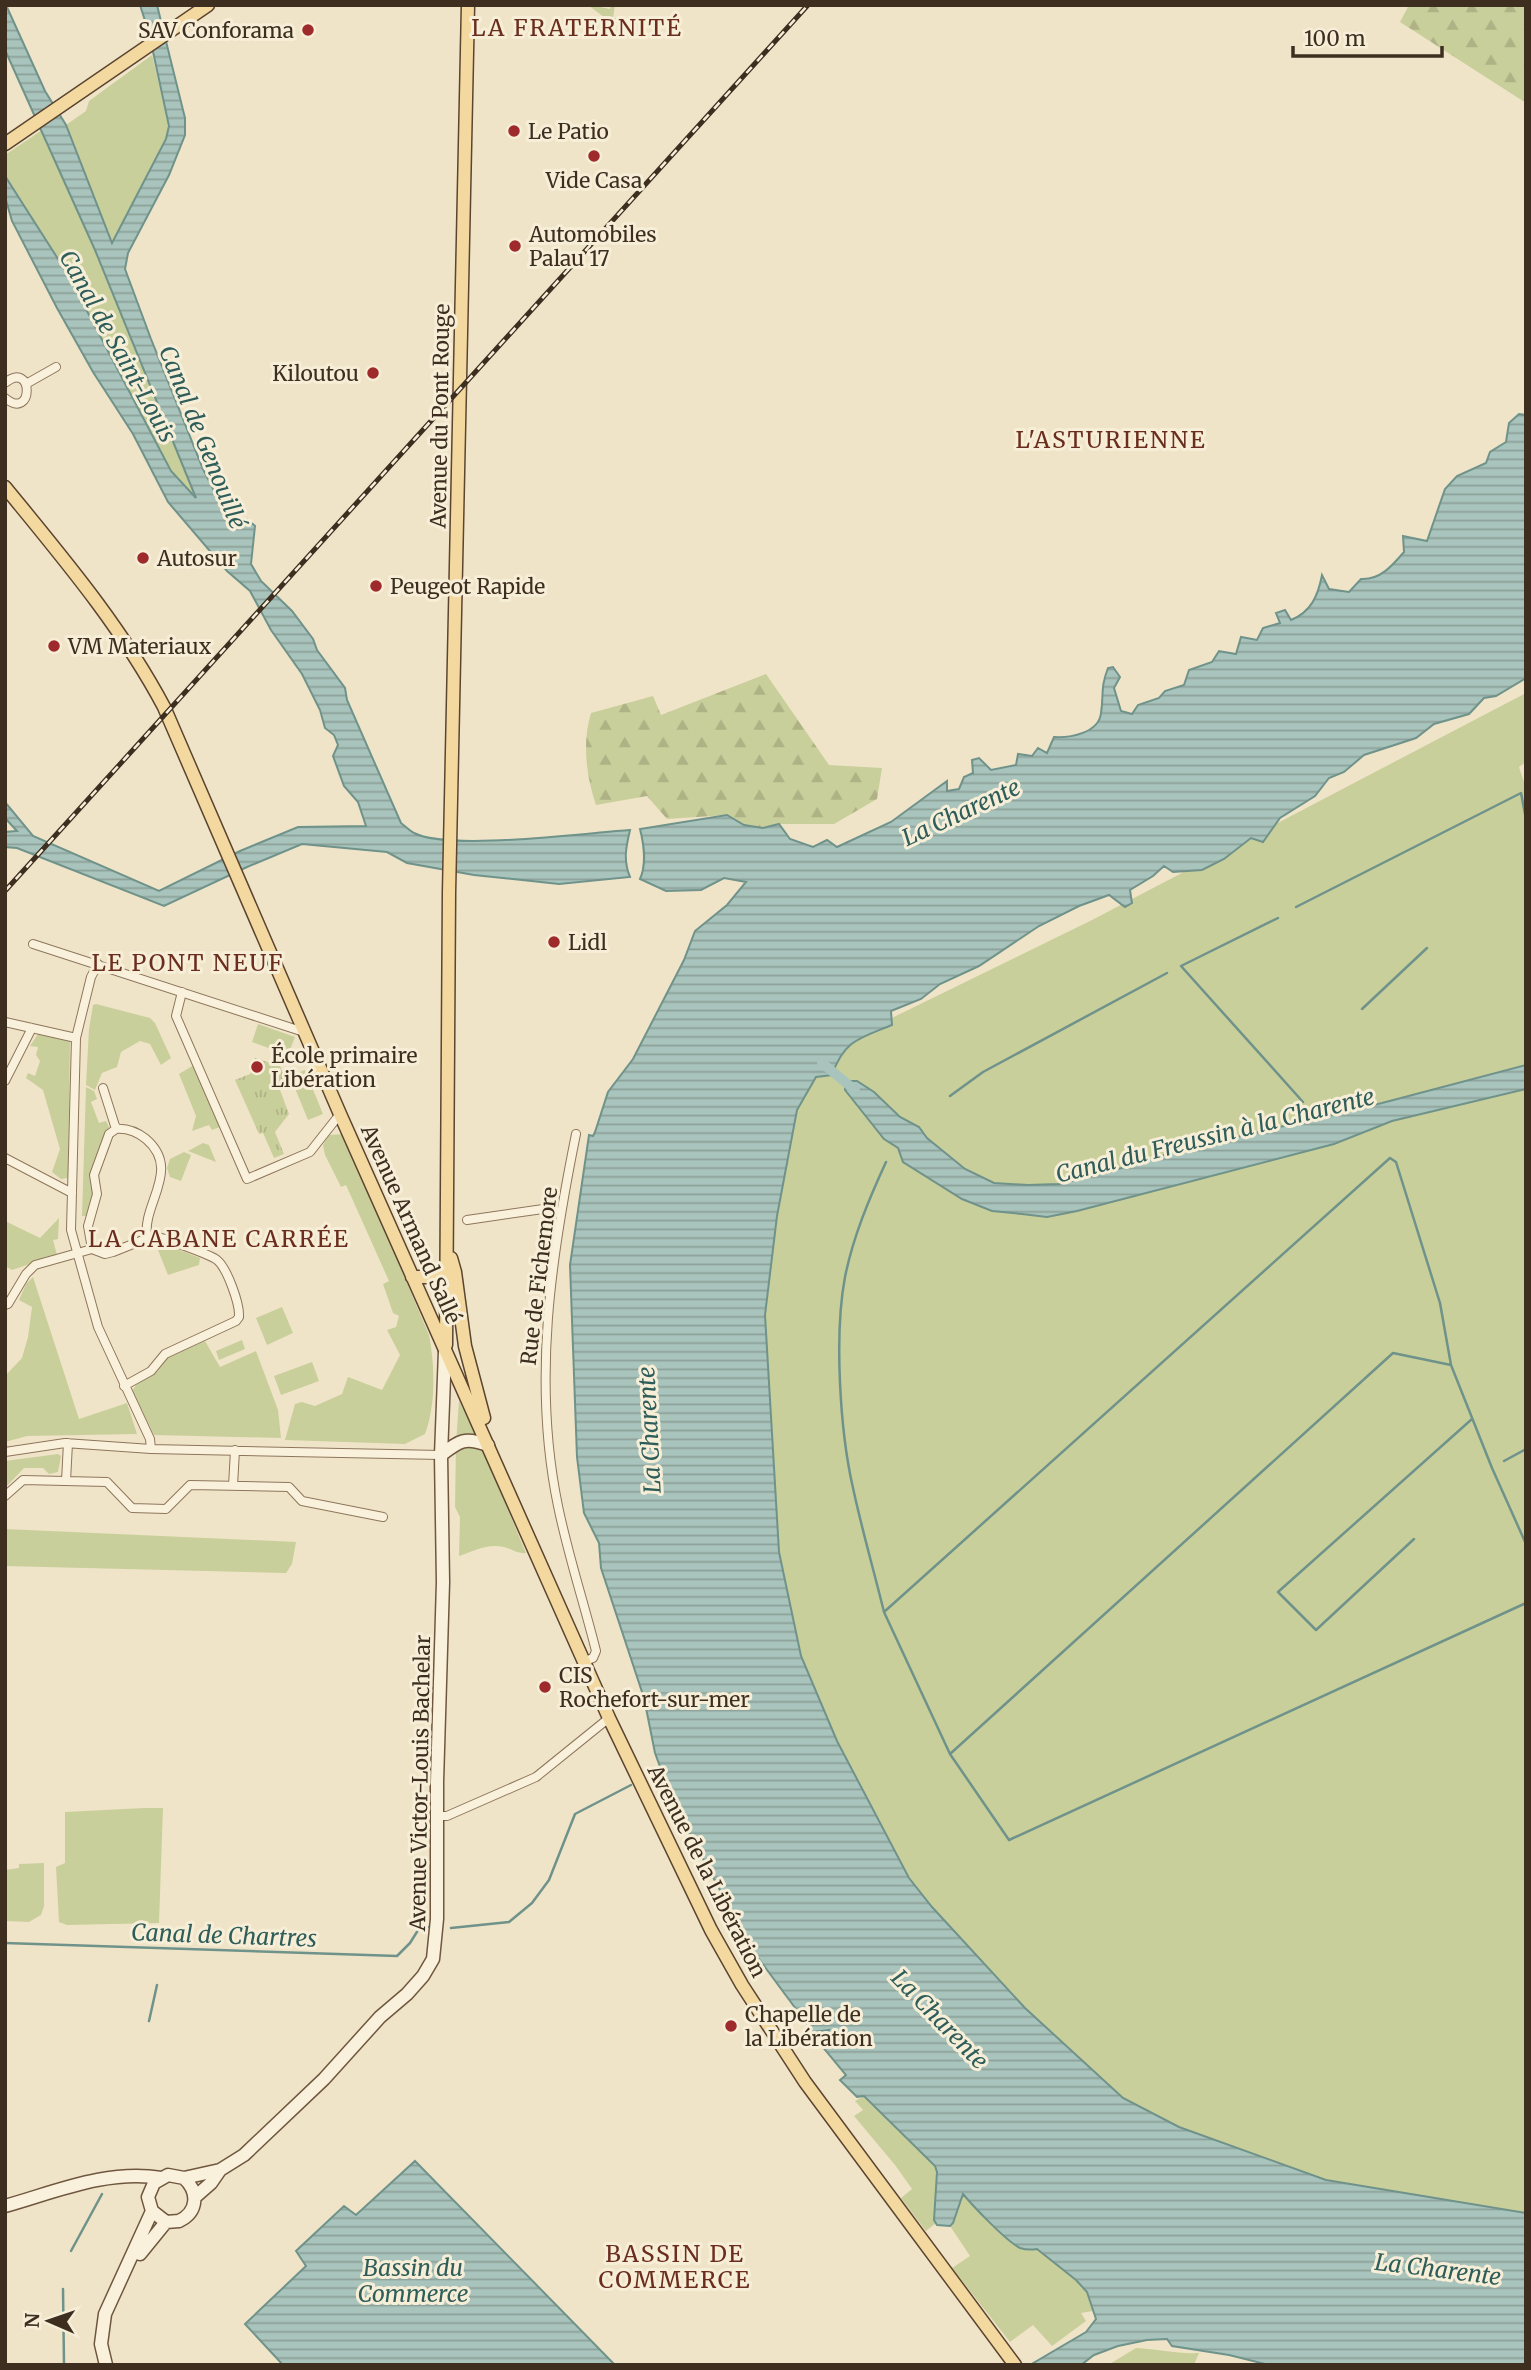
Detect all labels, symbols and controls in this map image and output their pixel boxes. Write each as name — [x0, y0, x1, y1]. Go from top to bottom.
district label: LA FRATERNITÉ — [471, 13, 683, 42]
scale bar — [1293, 14, 1442, 58]
place label: SAV Conforama — [138, 17, 294, 44]
marker: SAV Conforama — [300, 22, 316, 38]
text: 100 m — [1304, 25, 1366, 52]
place label: Le Patio — [528, 118, 609, 145]
marker: Le Patio — [506, 123, 522, 139]
marker: Vide Casa — [586, 148, 602, 164]
place label: Vide Casa — [545, 167, 642, 194]
place label: Automobiles Palau 17 — [528, 221, 657, 272]
marker: Automobiles Palau 17 — [507, 238, 523, 254]
water label: Canal de Saint-Louis — [53, 245, 183, 447]
street label: Avenue du Pont Rouge — [425, 303, 455, 530]
water label: Canal de Genouillé — [153, 341, 253, 533]
place label: Kiloutou — [272, 360, 359, 387]
marker: Kiloutou — [365, 365, 381, 381]
district label: L'ASTURIENNE — [1015, 425, 1207, 454]
place label: Autosur — [156, 545, 237, 572]
marker: Autosur — [135, 550, 151, 566]
place label: Peugeot Rapide — [390, 573, 545, 600]
marker: Peugeot Rapide — [368, 578, 384, 594]
place label: VM Materiaux — [67, 633, 212, 660]
marker: VM Materiaux — [46, 638, 62, 654]
water label: La Charente — [897, 772, 1025, 852]
place label: Lidl — [568, 929, 607, 956]
marker: Lidl — [546, 934, 562, 950]
district label: LE PONT NEUF — [92, 948, 284, 977]
place label: École primaire Libération — [271, 1041, 417, 1093]
marker: École primaire Libération — [249, 1059, 265, 1075]
water label: Canal du Freussin à la Charente — [1053, 1081, 1377, 1189]
street label: Avenue Armand Sallé — [355, 1119, 467, 1328]
street label: Rue de Fichemore — [515, 1185, 563, 1367]
district label: LA CABANE CARRÉE — [88, 1224, 350, 1253]
water label: La Charente — [631, 1366, 667, 1494]
street label: Avenue Victor-Louis Bachelar — [404, 1635, 436, 1932]
place label: CIS Rochefort-sur-mer — [559, 1662, 750, 1713]
marker: CIS Rochefort-sur-mer — [537, 1679, 553, 1695]
street label: Avenue de la Libération — [641, 1759, 772, 1982]
water label: Canal de Chartres — [131, 1917, 317, 1953]
water label: La Charente — [885, 1963, 995, 2075]
place label: Chapelle de la Libération — [745, 2001, 873, 2052]
marker: Chapelle de la Libération — [723, 2018, 739, 2034]
district label: BASSIN DE COMMERCE — [599, 2239, 751, 2294]
water label: La Charente — [1373, 2247, 1503, 2291]
water label: Bassin du Commerce — [357, 2253, 469, 2308]
north arrow — [14, 2286, 84, 2356]
text: N — [20, 2312, 44, 2328]

